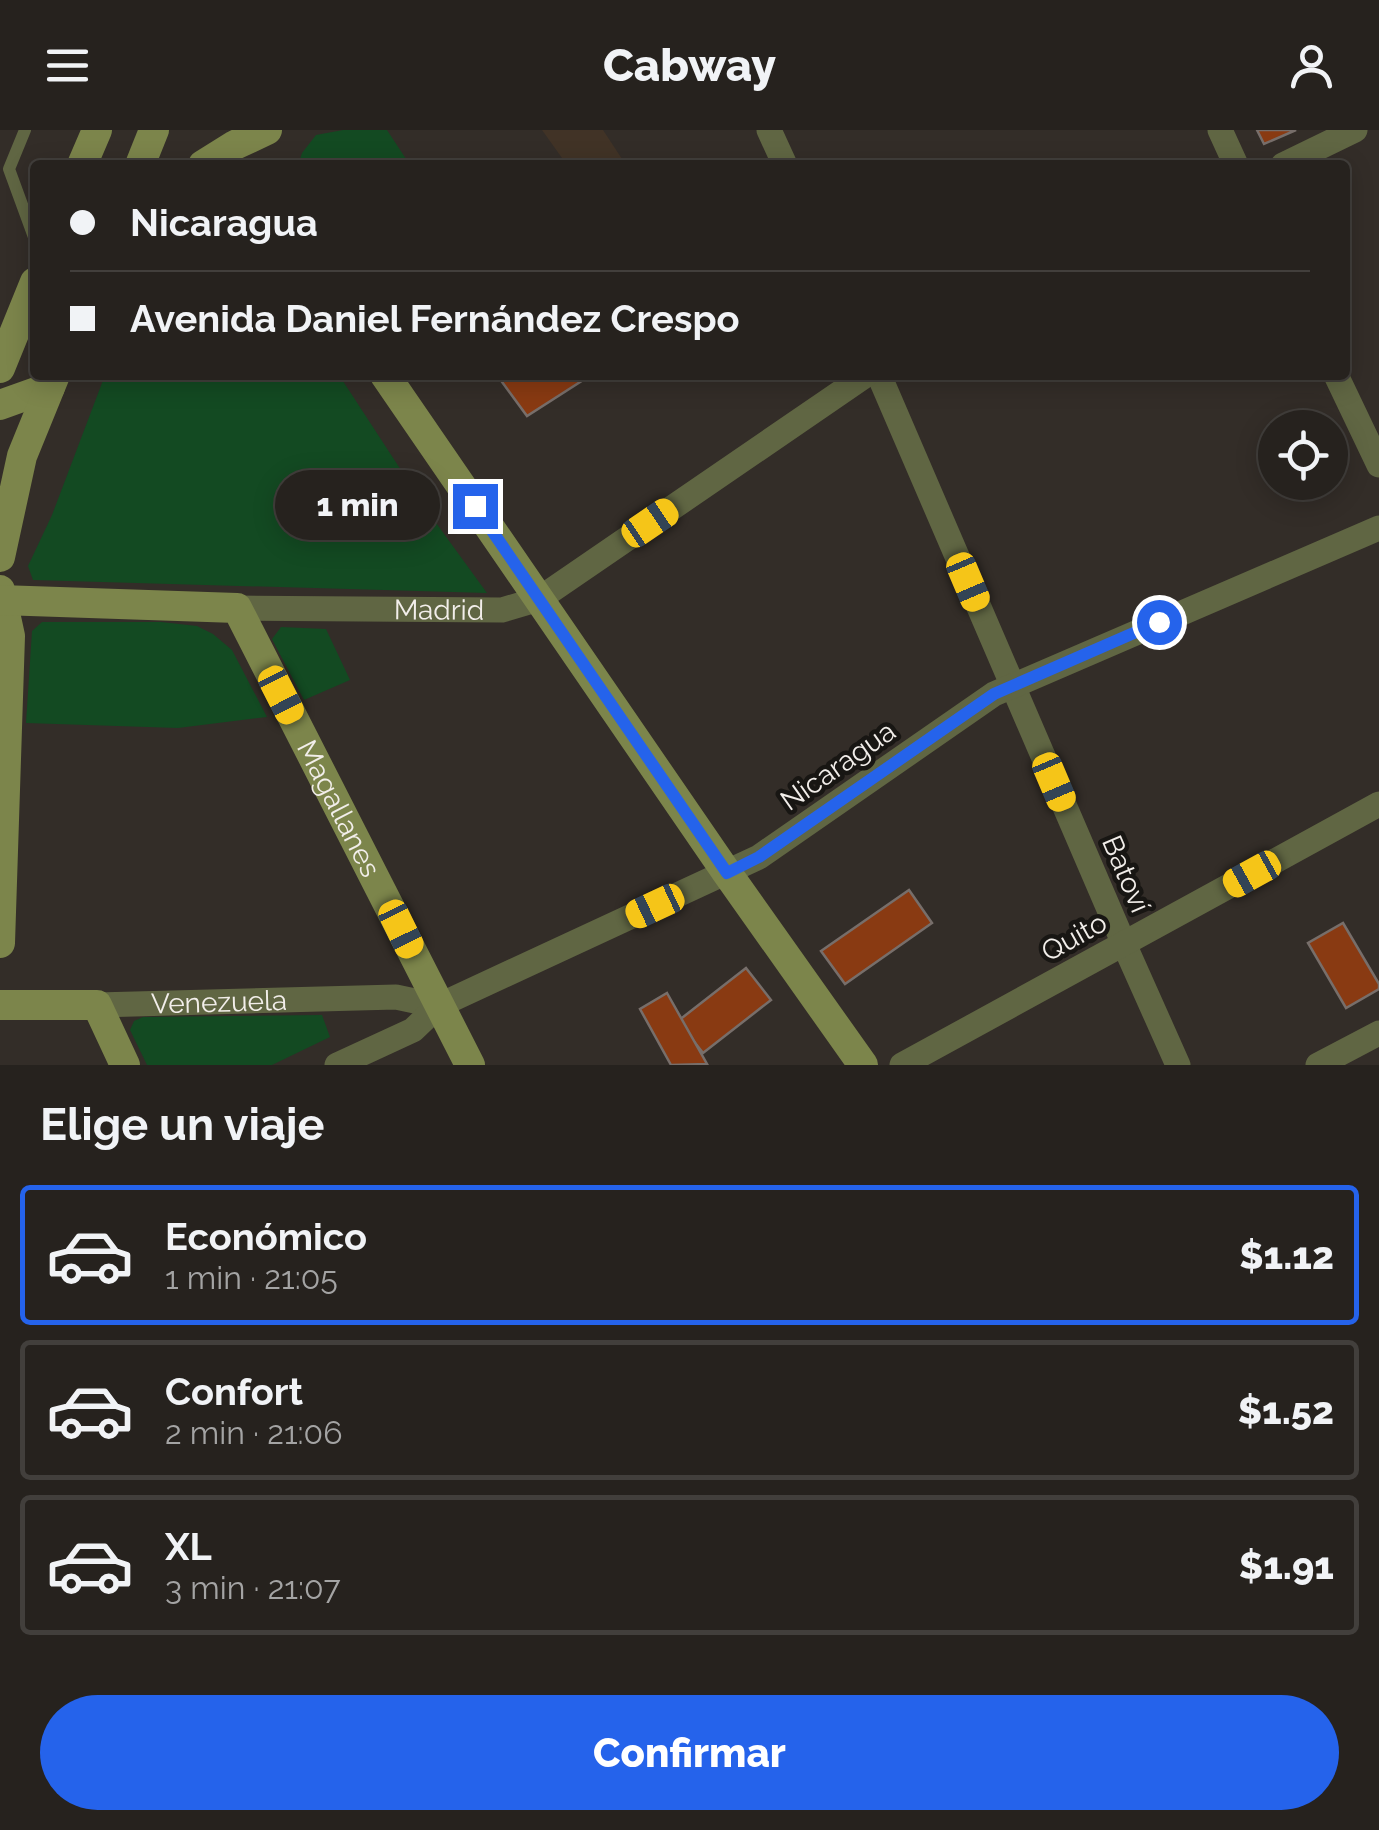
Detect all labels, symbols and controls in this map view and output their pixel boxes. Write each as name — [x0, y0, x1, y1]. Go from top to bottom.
icon: menu — [40, 38, 95, 93]
icon: person — [1284, 38, 1339, 93]
text: Cabway — [603, 39, 776, 92]
text: Nicaragua — [130, 200, 318, 245]
text: Avenida Daniel Fernández Crespo — [130, 296, 740, 341]
map controls — [1258, 410, 1348, 500]
button: locate — [1258, 410, 1348, 500]
callout: 1 min — [275, 471, 440, 541]
route end — [453, 484, 498, 529]
text: 1 min — [316, 486, 399, 523]
car — [617, 494, 683, 552]
car — [942, 549, 994, 615]
street label: Madrid — [394, 593, 484, 626]
route start — [1137, 600, 1182, 645]
car — [254, 661, 308, 729]
street label: Nicaragua — [774, 714, 902, 818]
street label: Magallanes — [291, 734, 388, 882]
car — [1028, 749, 1080, 815]
street label: Batoví — [1095, 831, 1157, 918]
car — [1218, 846, 1286, 902]
car — [621, 880, 689, 932]
car — [374, 895, 428, 963]
street label: Quito — [1036, 906, 1112, 968]
street label: Venezuela — [151, 983, 287, 1020]
text: Elige un viaje — [40, 1098, 324, 1151]
icon: car — [45, 1210, 135, 1300]
text: Económico — [165, 1214, 367, 1259]
text: $1.12 — [1239, 1233, 1334, 1278]
text: 1 min · 21:05 — [165, 1259, 338, 1296]
icon: car — [45, 1365, 135, 1455]
text: Confort — [165, 1369, 303, 1414]
text: $1.52 — [1238, 1388, 1334, 1433]
text: 2 min · 21:06 — [165, 1414, 343, 1451]
icon: car — [45, 1520, 135, 1610]
text: XL — [165, 1524, 212, 1569]
text: $1.91 — [1239, 1543, 1334, 1588]
text: 3 min · 21:07 — [165, 1569, 341, 1606]
button: Confirmar — [40, 1695, 1339, 1810]

